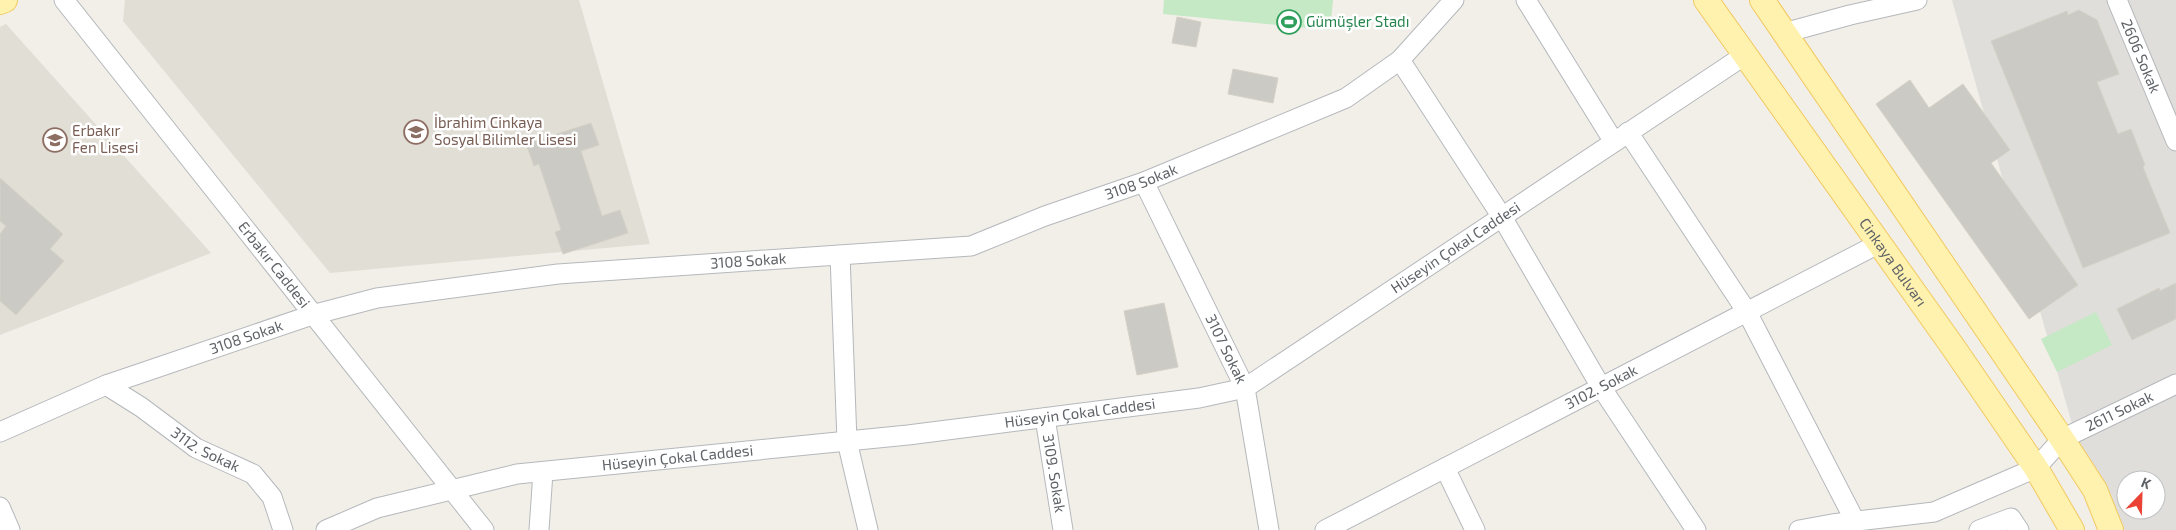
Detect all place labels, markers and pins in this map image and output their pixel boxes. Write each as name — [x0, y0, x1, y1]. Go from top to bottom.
sports icon: Gümüşler Stadı — [1276, 9, 1302, 35]
place label: Gümüşler Stadı — [1306, 12, 1409, 31]
place label: İbrahim Cinkaya Sosyal Bilimler Lisesi — [434, 113, 576, 148]
school or university icon: İbrahim Cinkaya Sosyal Bilimler Lisesi — [403, 119, 429, 145]
place label: Erbakır Fen Lisesi — [72, 121, 138, 156]
school or university icon: Erbakır Fen Lisesi — [42, 127, 68, 153]

